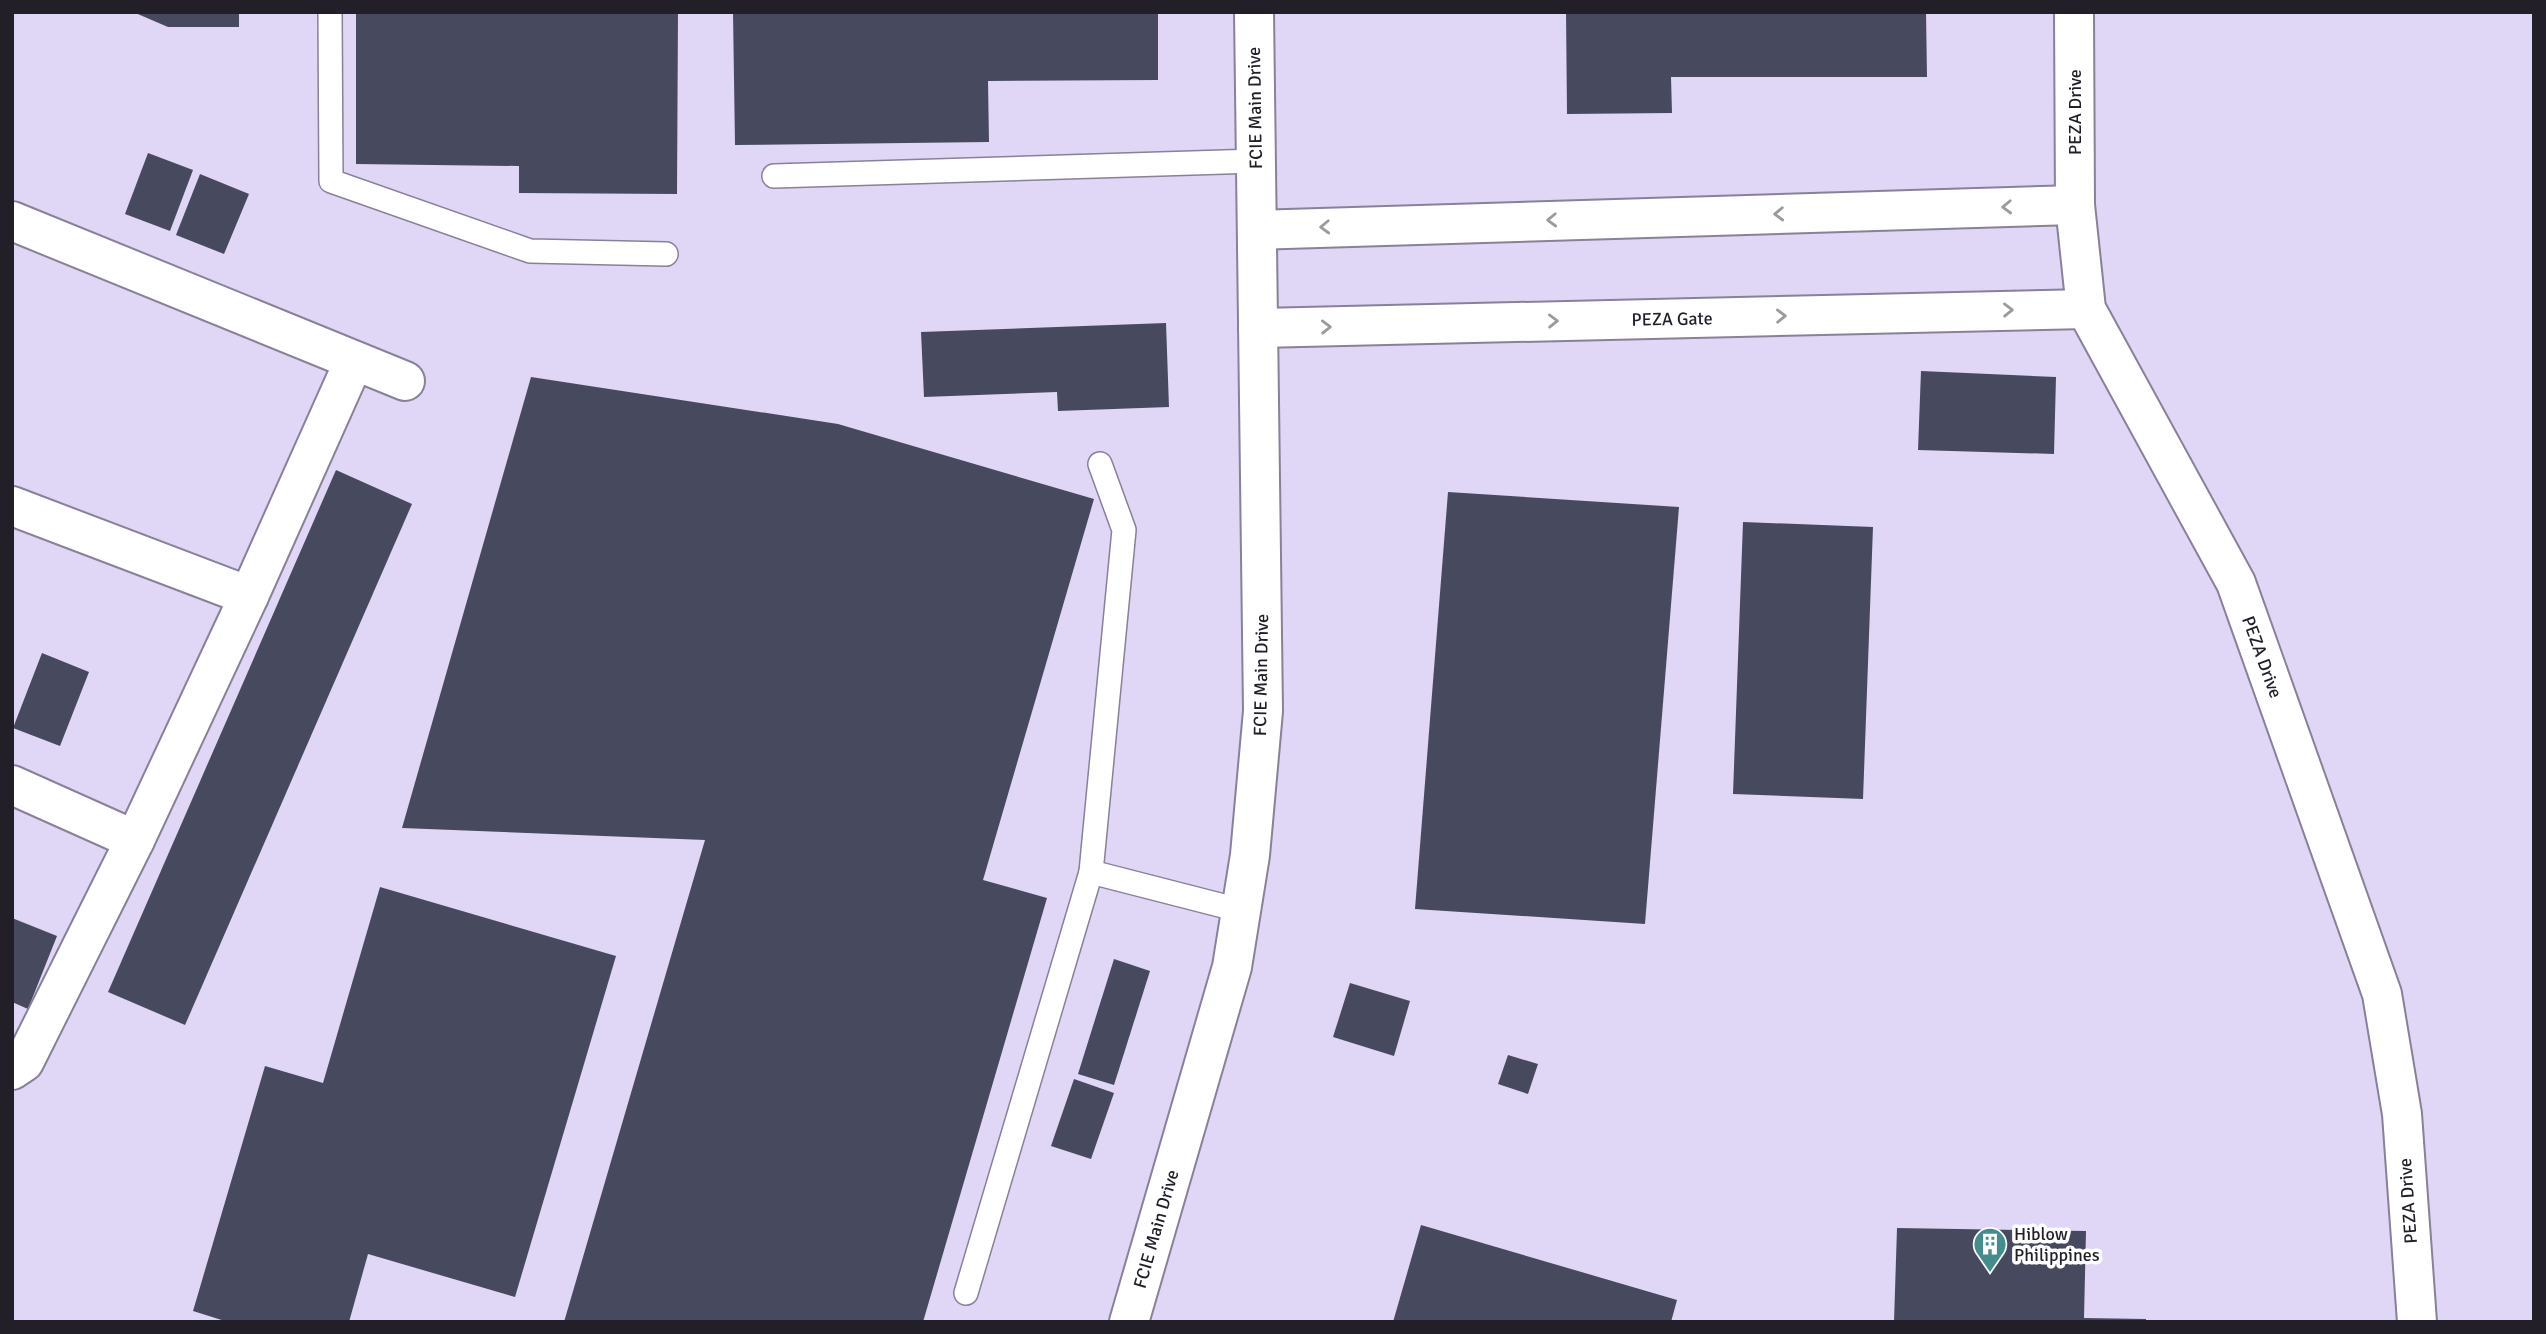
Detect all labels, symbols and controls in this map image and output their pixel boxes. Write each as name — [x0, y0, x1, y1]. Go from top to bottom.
street label: FCIE Main Drive — [1243, 47, 1267, 169]
street label: PEZA Drive — [2064, 69, 2086, 155]
one-way arrow — [2001, 200, 2012, 215]
one-way arrow — [1774, 206, 1785, 221]
one-way arrow — [1546, 213, 1557, 228]
one-way arrow — [1319, 220, 1330, 235]
one-way arrow — [2003, 303, 2014, 318]
street label: PEZA Gate — [1631, 307, 1713, 331]
one-way arrow — [1776, 308, 1786, 324]
one-way arrow — [1548, 314, 1559, 329]
one-way arrow — [1321, 319, 1332, 334]
street label: PEZA Drive — [2237, 613, 2287, 701]
street label: FCIE Main Drive — [1249, 614, 1273, 736]
street label: PEZA Drive — [2394, 1157, 2422, 1245]
street label: FCIE Main Drive — [1129, 1167, 1183, 1291]
place label: Hiblow Philippines — [2014, 1223, 2100, 1266]
building icon: Hiblow Philippines — [1971, 1225, 2009, 1274]

